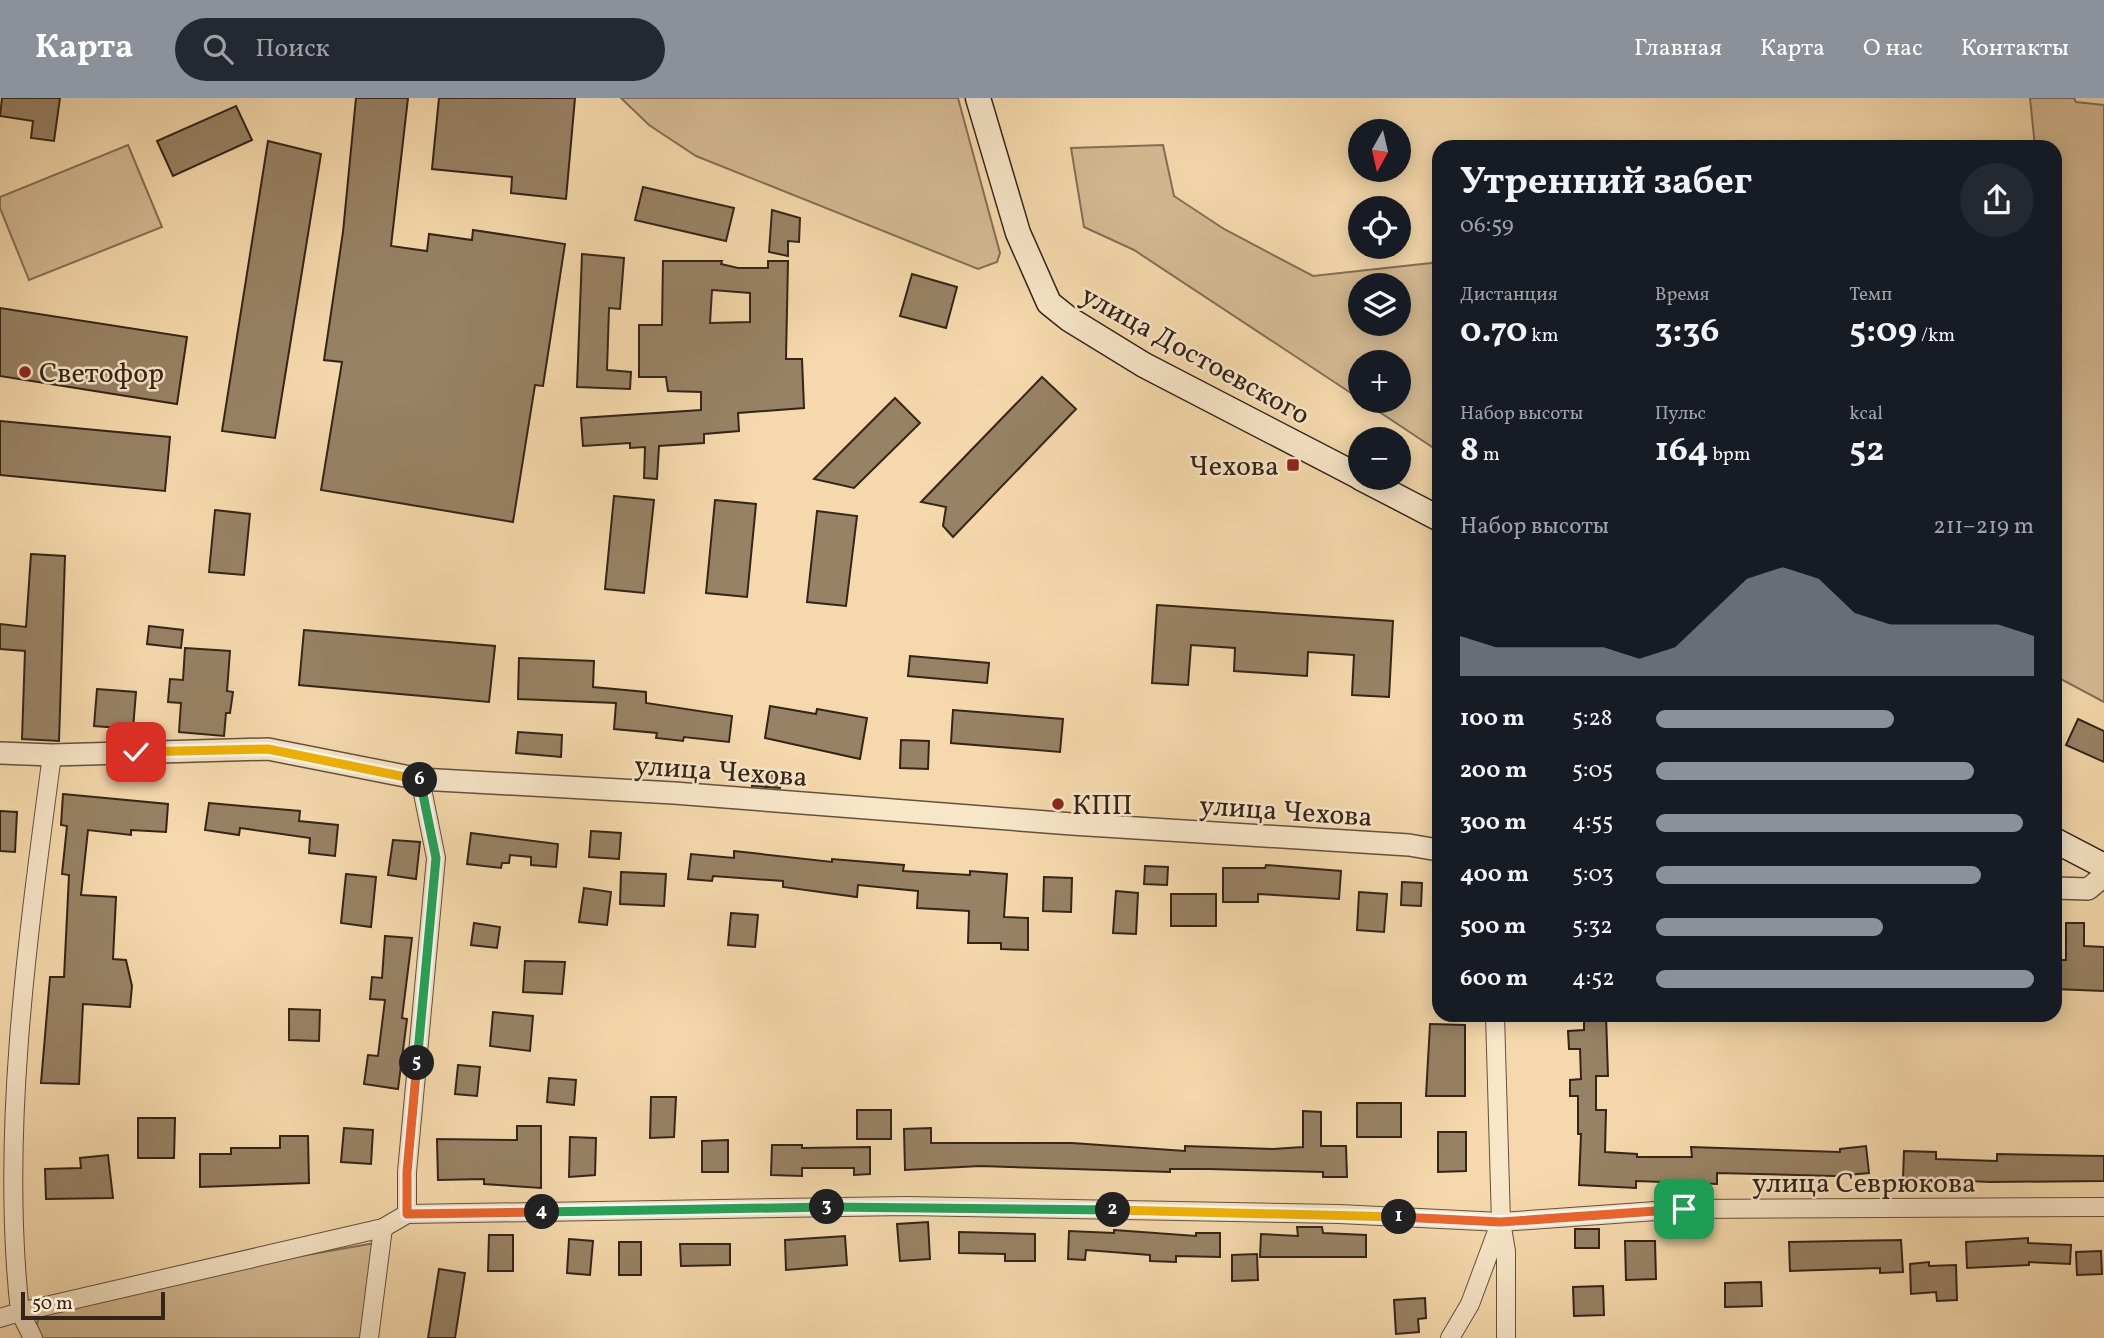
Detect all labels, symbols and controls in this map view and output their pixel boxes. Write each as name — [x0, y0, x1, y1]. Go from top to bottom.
search box — [175, 18, 665, 81]
text: Карта — [35, 26, 133, 72]
icon: search — [199, 30, 237, 68]
text: Поиск — [255, 31, 330, 67]
text: Главная — [1634, 32, 1722, 66]
text: Карта — [1760, 32, 1825, 66]
text: О нас — [1863, 32, 1923, 66]
text: Контакты — [1961, 32, 2069, 66]
north arrow — [1348, 119, 1410, 182]
map controls — [1348, 119, 1411, 490]
text: Утренний забег — [1460, 157, 1752, 210]
button: share — [1960, 163, 2034, 237]
button: locate — [1348, 196, 1411, 259]
text: 06:59 — [1460, 210, 1514, 242]
button: layers — [1348, 273, 1411, 336]
street label: улица Достоевского — [1073, 277, 1316, 435]
text: Дистанция — [1460, 282, 1558, 308]
text: Время — [1655, 282, 1709, 308]
text: Темп — [1849, 282, 1892, 308]
text: 0.70 — [1460, 308, 1528, 356]
text: 3:36 — [1655, 308, 1720, 356]
text: 5:09 — [1849, 308, 1917, 356]
text: km — [1528, 323, 1559, 349]
text: /km — [1917, 323, 1955, 349]
button: + — [1348, 350, 1411, 413]
place label: Светофор — [39, 355, 164, 394]
marker: Светофор — [17, 364, 33, 380]
text: Набор высоты — [1460, 401, 1583, 427]
text: Пульс — [1655, 401, 1706, 427]
text: kcal — [1849, 401, 1883, 427]
button: − — [1348, 427, 1411, 490]
text: 8 — [1460, 427, 1479, 475]
text: 164 — [1655, 427, 1709, 475]
text: 52 — [1849, 427, 1884, 475]
text: m — [1479, 442, 1500, 468]
text: bpm — [1709, 442, 1751, 468]
place label: Чехова — [1189, 448, 1279, 487]
marker: Чехова — [1285, 457, 1301, 473]
text: Набор высоты — [1460, 511, 1609, 543]
text: 211–219 m — [1933, 511, 2034, 543]
text: 100 m — [1460, 703, 1525, 735]
text: 5:28 — [1572, 703, 1613, 735]
pin — [106, 722, 166, 782]
icon: check — [117, 733, 155, 771]
street label: улица Чехова — [633, 747, 809, 798]
text: 200 m — [1460, 755, 1527, 787]
text: 5:05 — [1572, 755, 1613, 787]
pin: 6 — [402, 762, 438, 798]
text: 6 — [414, 766, 425, 792]
place label: КПП — [1072, 787, 1133, 826]
street label: улица Чехова — [1198, 787, 1374, 838]
marker: КПП — [1050, 796, 1066, 812]
text: 300 m — [1460, 807, 1527, 839]
text: 4:55 — [1572, 807, 1613, 839]
text: 400 m — [1460, 859, 1529, 891]
text: 5:03 — [1572, 859, 1614, 891]
text: 500 m — [1460, 911, 1526, 943]
text: 5:32 — [1572, 911, 1613, 943]
text: 600 m — [1460, 963, 1528, 995]
text: 4:52 — [1572, 963, 1615, 995]
pin: 5 — [400, 1046, 434, 1080]
text: 5 — [412, 1049, 421, 1075]
street label: улица Севрюкова — [1752, 1165, 1976, 1204]
pin — [1654, 1179, 1714, 1239]
pin: 3 — [810, 1190, 844, 1224]
icon: arrive — [1665, 1190, 1703, 1228]
pin: 2 — [1096, 1192, 1130, 1228]
text: 3 — [822, 1193, 831, 1219]
pin: 4 — [524, 1194, 560, 1230]
text: 2 — [1108, 1196, 1117, 1222]
text: 4 — [536, 1198, 547, 1224]
pin: 1 — [1382, 1200, 1416, 1234]
text: 1 — [1395, 1203, 1402, 1229]
scale bar — [21, 1289, 164, 1321]
text: 50 m — [32, 1291, 73, 1317]

